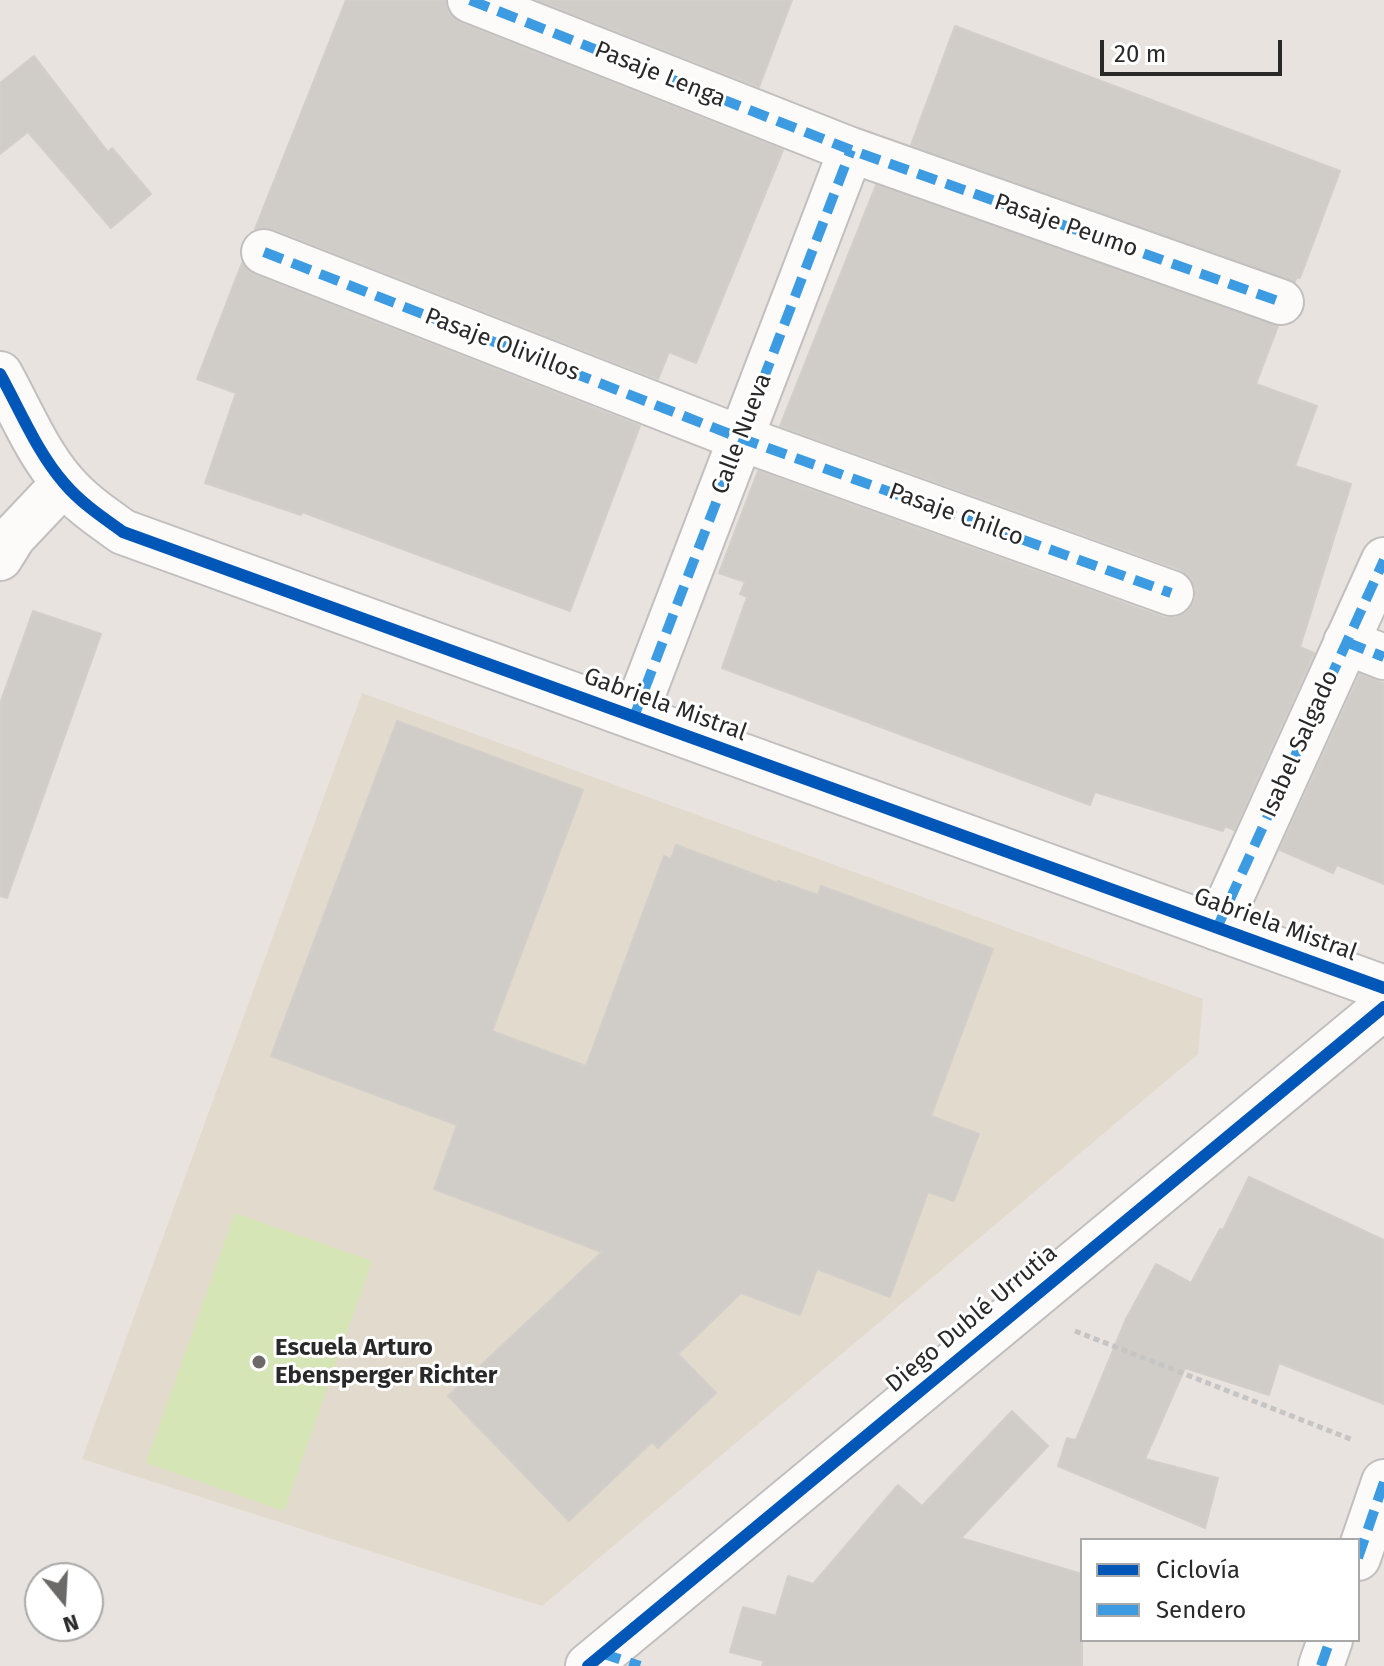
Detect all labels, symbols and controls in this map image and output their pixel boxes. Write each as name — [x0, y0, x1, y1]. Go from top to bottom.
scale bar — [1104, 24, 1286, 74]
street label: Pasaje Lenga — [590, 36, 730, 114]
text: 20 m — [1114, 40, 1166, 68]
street label: Pasaje Peumo — [990, 188, 1142, 264]
street label: Pasaje Olivillos — [421, 302, 583, 388]
street label: Calle Nueva — [706, 369, 778, 499]
street label: Pasaje Chilco — [885, 477, 1027, 553]
street label: Gabriela Mistral — [580, 662, 750, 748]
street label: Isabel Salgado — [1255, 666, 1345, 822]
street label: Gabriela Mistral — [1190, 882, 1360, 968]
street label: Diego Dublé Urrutia — [881, 1239, 1063, 1399]
place label: Escuela Arturo Ebensperger Richter — [275, 1334, 497, 1390]
marker: Escuela Arturo Ebensperger Richter — [250, 1353, 268, 1371]
legend — [1080, 1538, 1360, 1642]
text: Ciclovía — [1156, 1556, 1240, 1584]
north arrow — [24, 1562, 104, 1642]
text: Sendero — [1156, 1596, 1246, 1624]
text: N — [60, 1608, 82, 1638]

